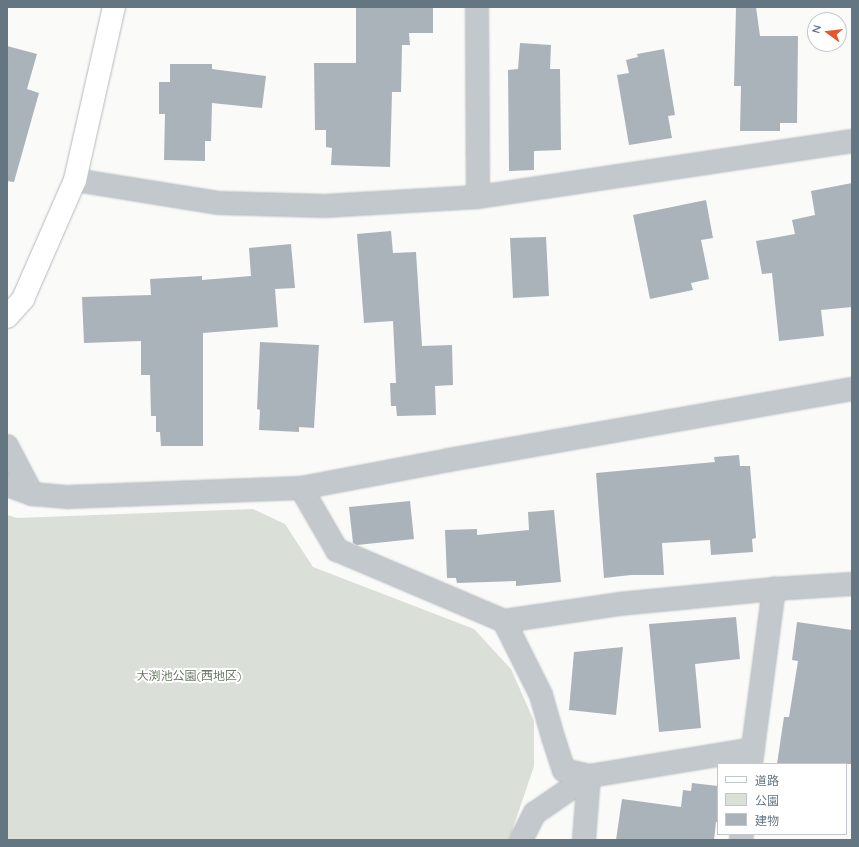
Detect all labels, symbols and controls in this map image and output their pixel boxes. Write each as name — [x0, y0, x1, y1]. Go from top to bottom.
north arrow — [807, 12, 847, 52]
text: N — [809, 23, 824, 35]
park label: 大渕池公園(西地区) — [137, 669, 241, 683]
legend — [717, 763, 847, 835]
text: 道路 — [755, 773, 779, 788]
text: 公園 — [755, 793, 779, 808]
text: 建物 — [755, 813, 779, 828]

